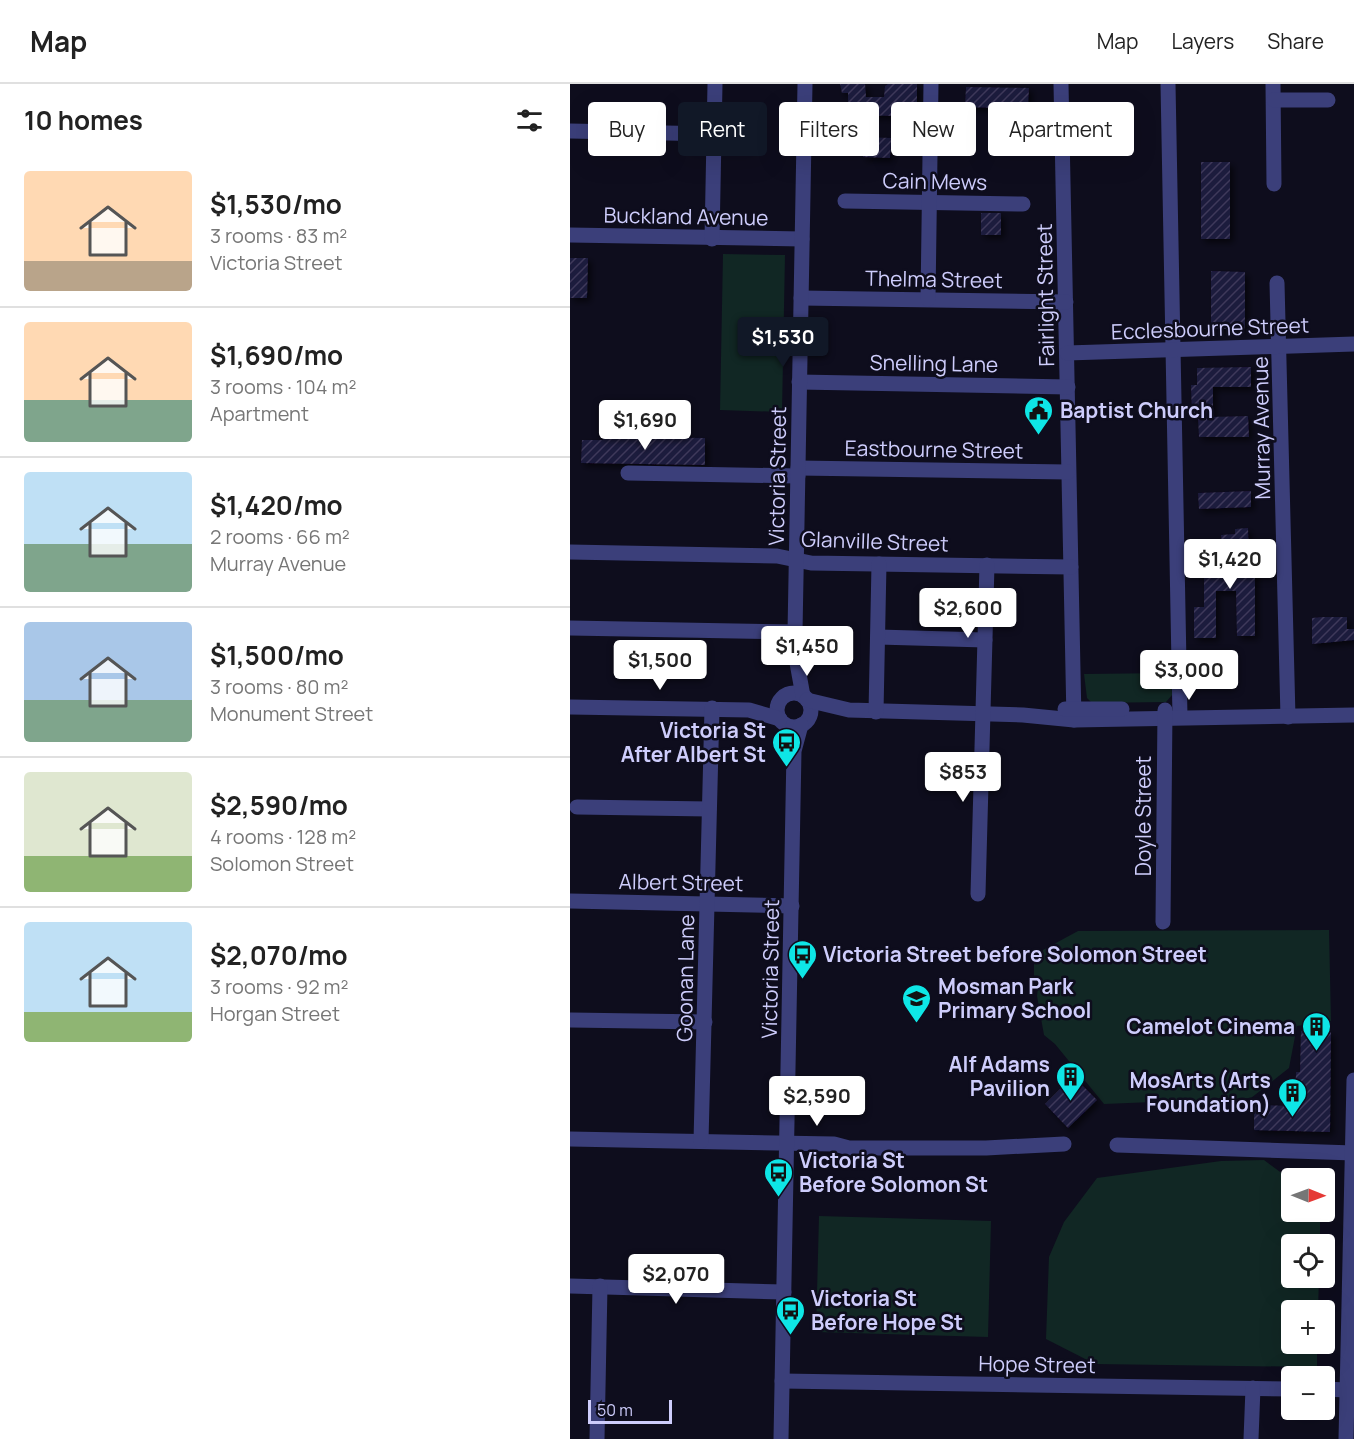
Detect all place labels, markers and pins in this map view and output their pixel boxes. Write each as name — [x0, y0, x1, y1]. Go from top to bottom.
pin: $1,530 — [734, 317, 832, 368]
public building icon: Baptist Church — [1023, 394, 1055, 436]
place label: Baptist Church — [1060, 396, 1213, 424]
pin: $1,690 — [596, 400, 694, 451]
pin: $1,420 — [1181, 539, 1279, 590]
pin: $2,600 — [919, 588, 1017, 639]
pin: $1,450 — [758, 626, 856, 677]
pin: $1,500 — [611, 640, 709, 691]
pin: $3,000 — [1140, 650, 1238, 701]
place label: Victoria St After Albert St — [621, 716, 766, 768]
bus stop icon: Victoria St After Albert St — [771, 726, 803, 768]
pin: $853 — [927, 752, 999, 803]
bus stop icon: Victoria Street before Solomon Street — [786, 938, 818, 980]
place label: Victoria Street before Solomon Street — [823, 940, 1207, 968]
place label: Mosman Park Primary School — [938, 972, 1092, 1024]
school or university icon: Mosman Park Primary School — [901, 982, 933, 1024]
building icon: Camelot Cinema — [1300, 1010, 1332, 1052]
place label: Camelot Cinema — [1126, 1012, 1295, 1040]
place label: Alf Adams Pavilion — [949, 1050, 1050, 1102]
building icon: Alf Adams Pavilion — [1055, 1060, 1087, 1102]
place label: MosArts (Arts Foundation) — [1129, 1066, 1271, 1118]
pin: $2,590 — [768, 1076, 866, 1127]
building icon: MosArts (Arts Foundation) — [1276, 1076, 1308, 1118]
place label: Victoria St Before Solomon St — [799, 1146, 988, 1198]
bus stop icon: Victoria St Before Solomon St — [762, 1156, 794, 1198]
pin: $2,070 — [627, 1254, 725, 1305]
place label: Victoria St Before Hope St — [811, 1284, 963, 1336]
bus stop icon: Victoria St Before Hope St — [774, 1294, 806, 1336]

